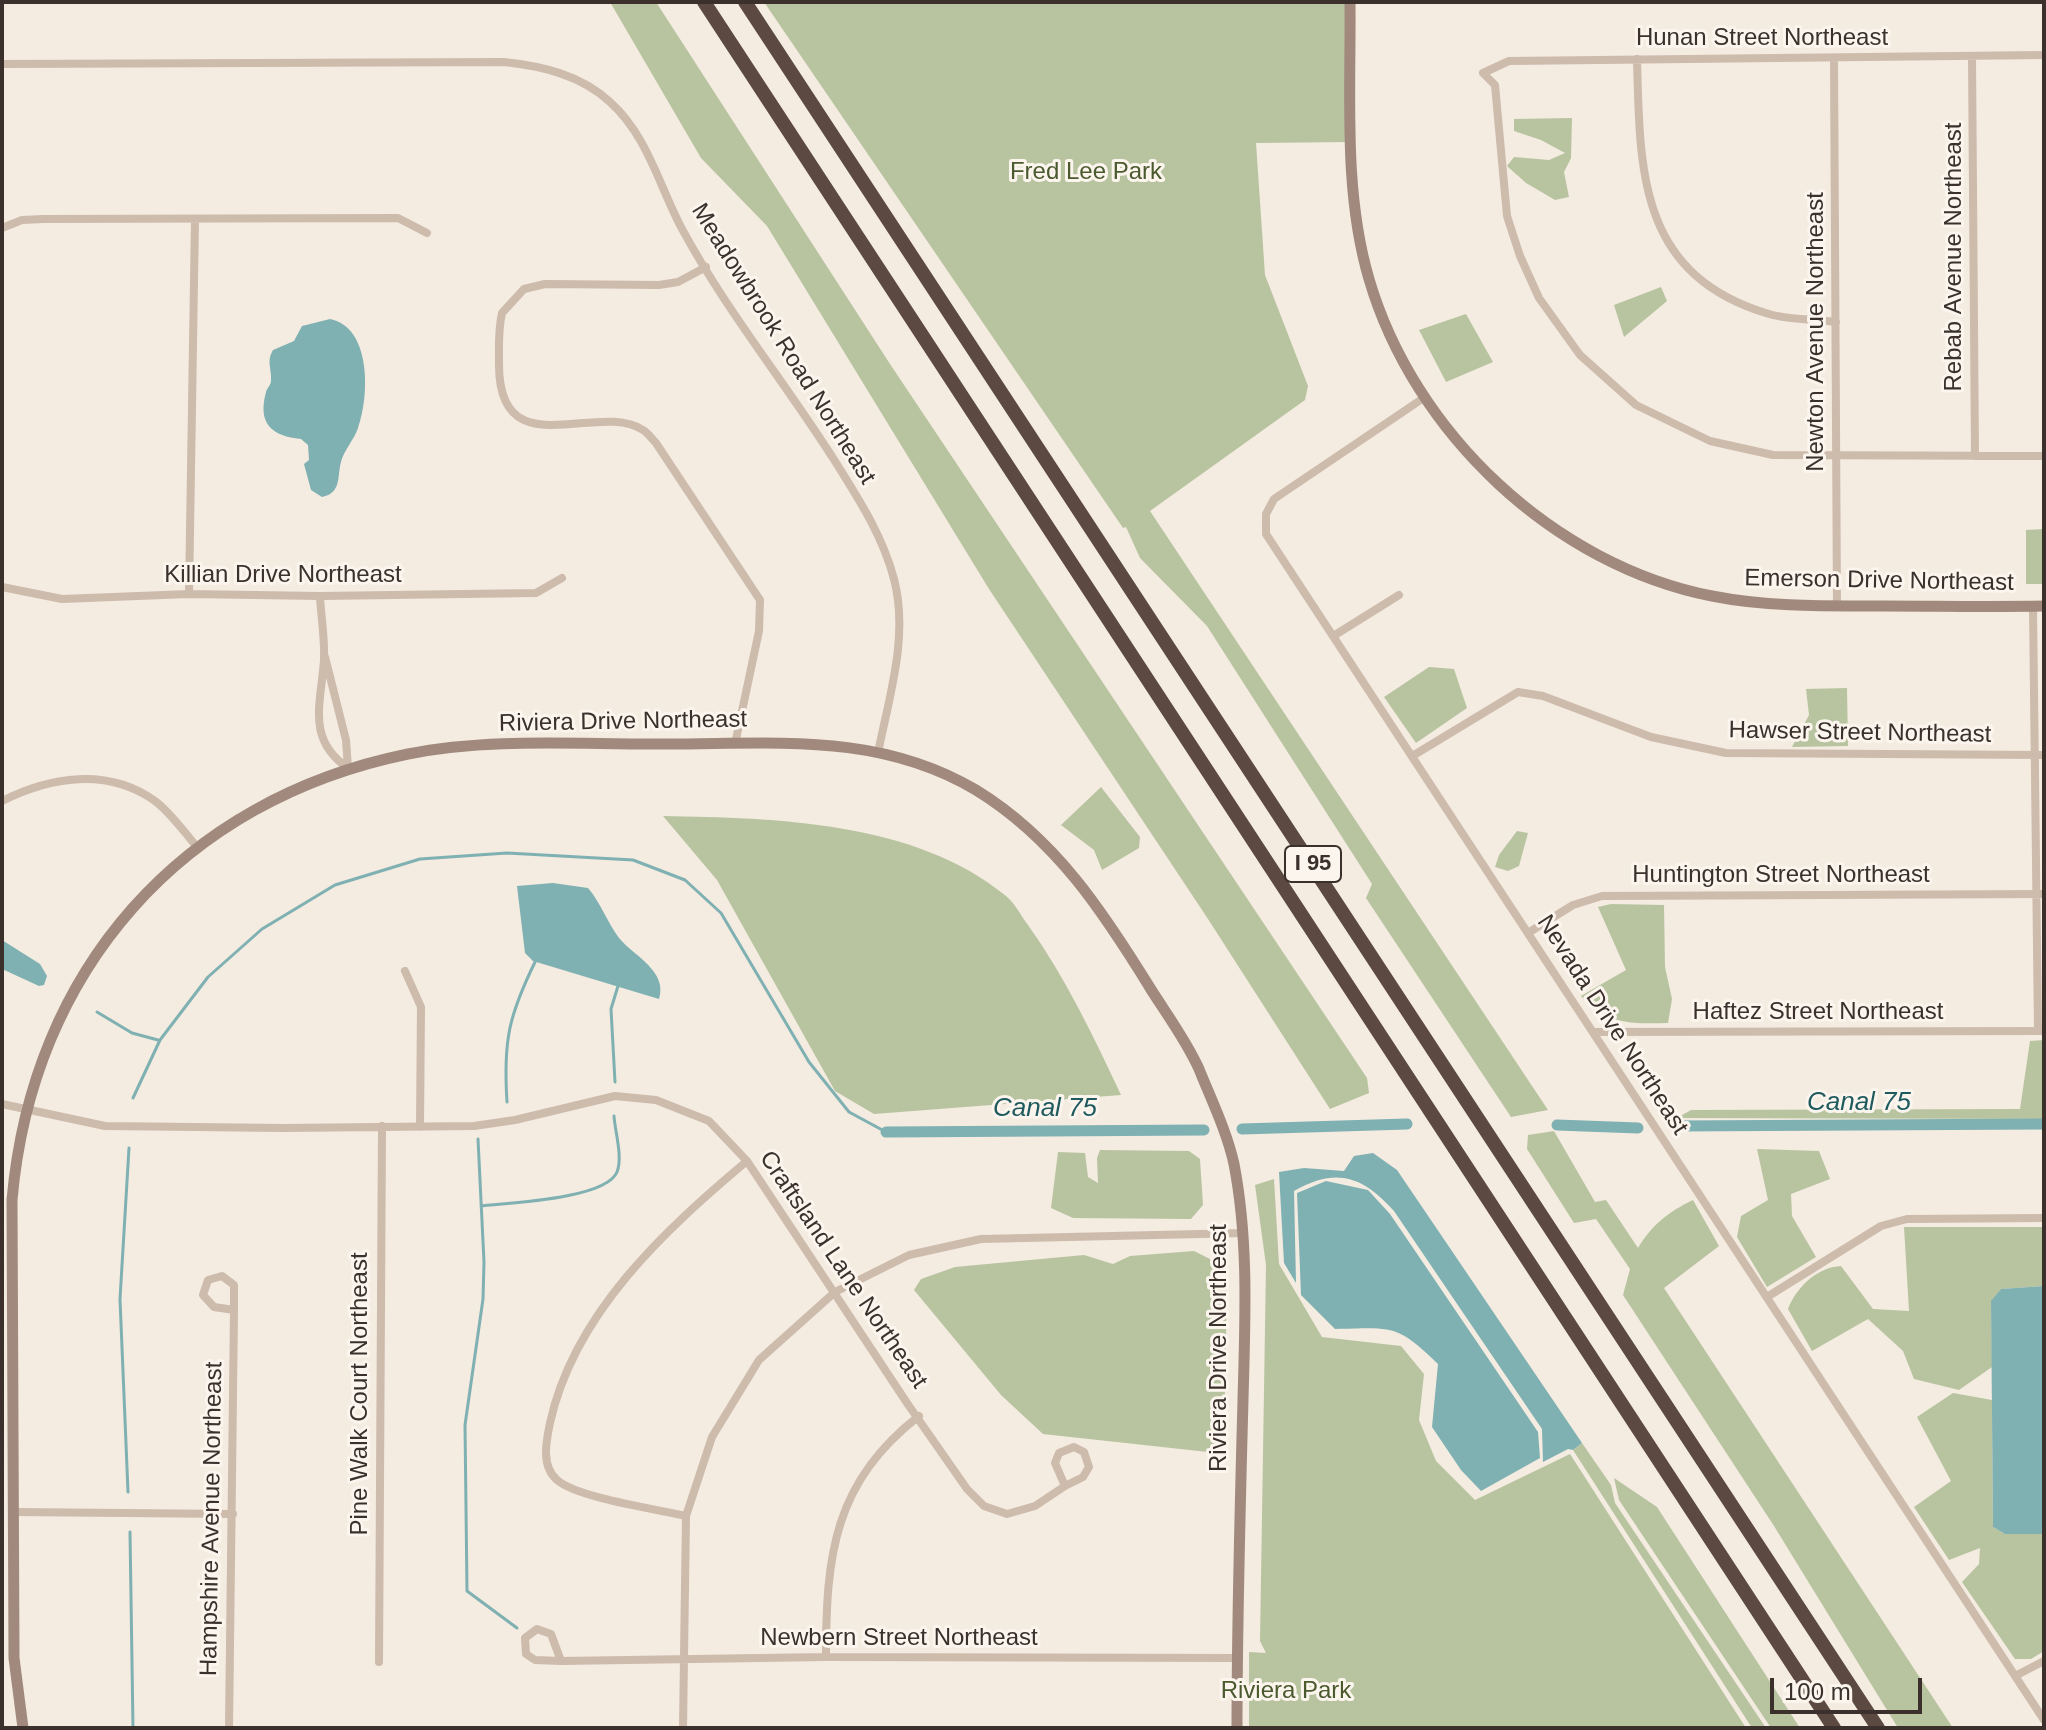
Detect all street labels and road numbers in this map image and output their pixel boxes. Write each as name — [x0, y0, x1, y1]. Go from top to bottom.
street label: Hunan Street Northeast — [1636, 24, 1888, 52]
street label: Rebab Avenue Northeast — [1940, 122, 1968, 392]
street label: Newton Avenue Northeast — [1802, 192, 1830, 472]
street label: Meadowbrook Road Northeast — [685, 198, 881, 490]
street label: Killian Drive Northeast — [164, 561, 402, 589]
street label: Emerson Drive Northeast — [1744, 564, 2014, 598]
street label: Riviera Drive Northeast — [499, 705, 747, 739]
street label: Hawser Street Northeast — [1728, 716, 1992, 750]
road number: I 95 — [1285, 846, 1341, 882]
street label: Huntington Street Northeast — [1632, 861, 1930, 889]
street label: Nevada Drive Northeast — [1530, 910, 1694, 1140]
street label: Haftez Street Northeast — [1693, 998, 1943, 1026]
street label: Craftsland Lane Northeast — [753, 1146, 933, 1394]
street label: Riviera Drive Northeast — [1205, 1224, 1233, 1472]
street label: Pine Walk Court Northeast — [346, 1252, 374, 1536]
street label: Hampshire Avenue Northeast — [195, 1362, 229, 1676]
street label: Newbern Street Northeast — [760, 1624, 1038, 1652]

